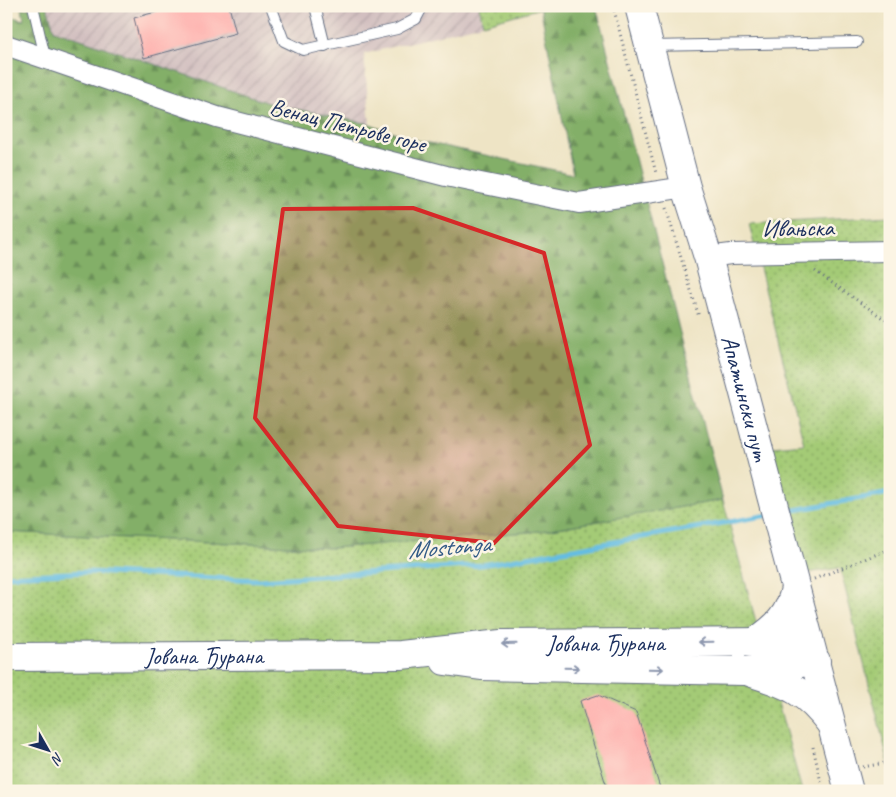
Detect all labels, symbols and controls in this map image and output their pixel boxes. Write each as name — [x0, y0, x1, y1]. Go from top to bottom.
street label: Венац Петрове горе — [267, 91, 431, 159]
street label: Ивањска — [762, 212, 836, 244]
street label: Апатински пут — [714, 332, 777, 465]
water label: Mostonga — [406, 527, 494, 567]
street label: Јована Ђурана — [545, 628, 667, 659]
one-way arrow — [698, 638, 714, 647]
one-way arrow — [501, 640, 517, 649]
street label: Јована Ђурана — [144, 641, 265, 671]
one-way arrow — [564, 663, 580, 672]
one-way arrow — [648, 664, 664, 674]
north arrow — [22, 724, 72, 774]
text: N — [47, 749, 67, 768]

